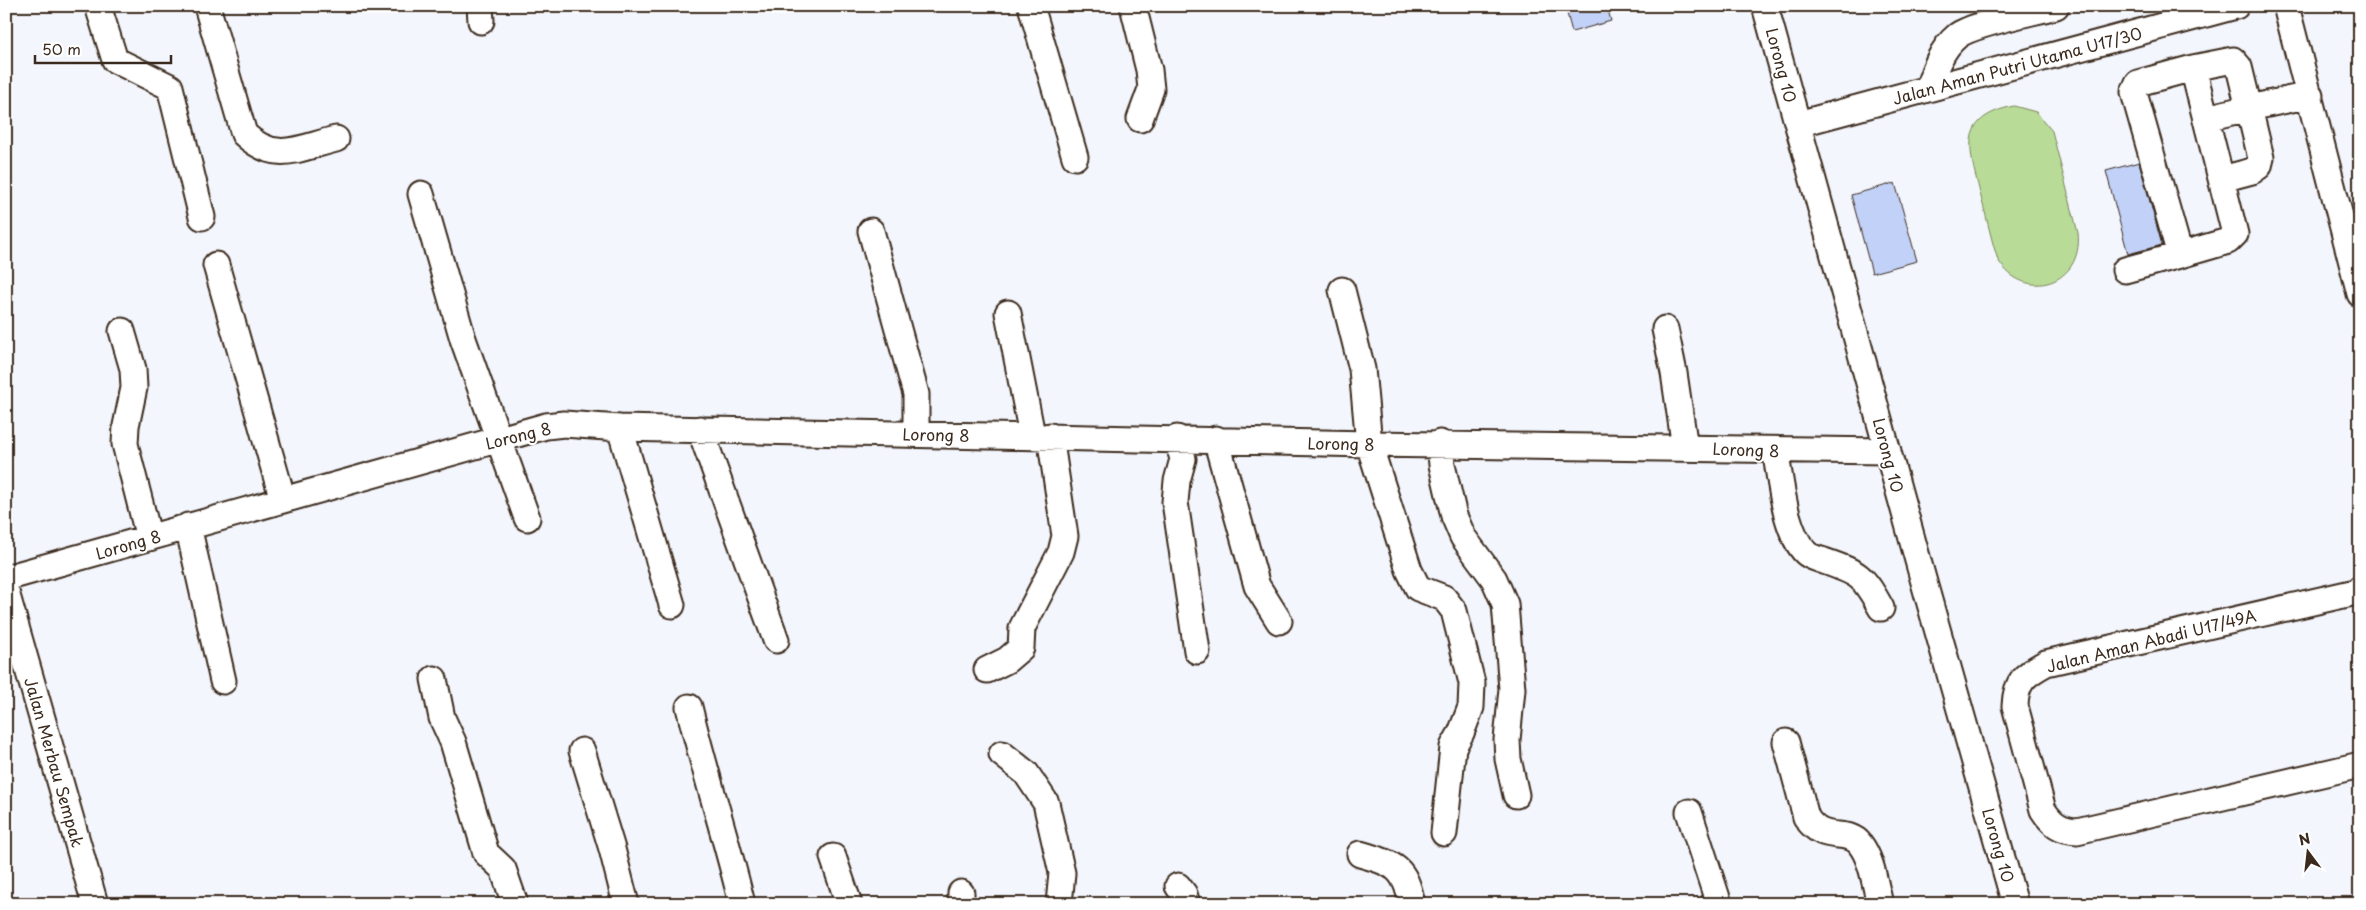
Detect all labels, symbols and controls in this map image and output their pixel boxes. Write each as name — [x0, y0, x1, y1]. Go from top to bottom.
street label: Jalan Aman Putri Utama U17/30 — [1890, 20, 2144, 110]
street label: Lorong 10 — [1761, 25, 1803, 105]
scale bar — [35, 32, 171, 64]
text: 50 m — [42, 37, 81, 60]
street label: Lorong 8 — [483, 415, 553, 455]
street label: Lorong 10 — [1868, 415, 1910, 495]
street label: Lorong 8 — [902, 421, 970, 447]
street label: Lorong 8 — [1307, 430, 1375, 456]
street label: Lorong 8 — [1712, 436, 1780, 462]
street label: Lorong 8 — [92, 523, 164, 565]
street label: Jalan Aman Abadi U17/49A — [2044, 602, 2258, 678]
street label: Jalan Merbau Sempak — [19, 674, 91, 850]
street label: Lorong 10 — [1977, 805, 2021, 885]
text: N — [2296, 827, 2313, 851]
north arrow — [2284, 828, 2334, 878]

